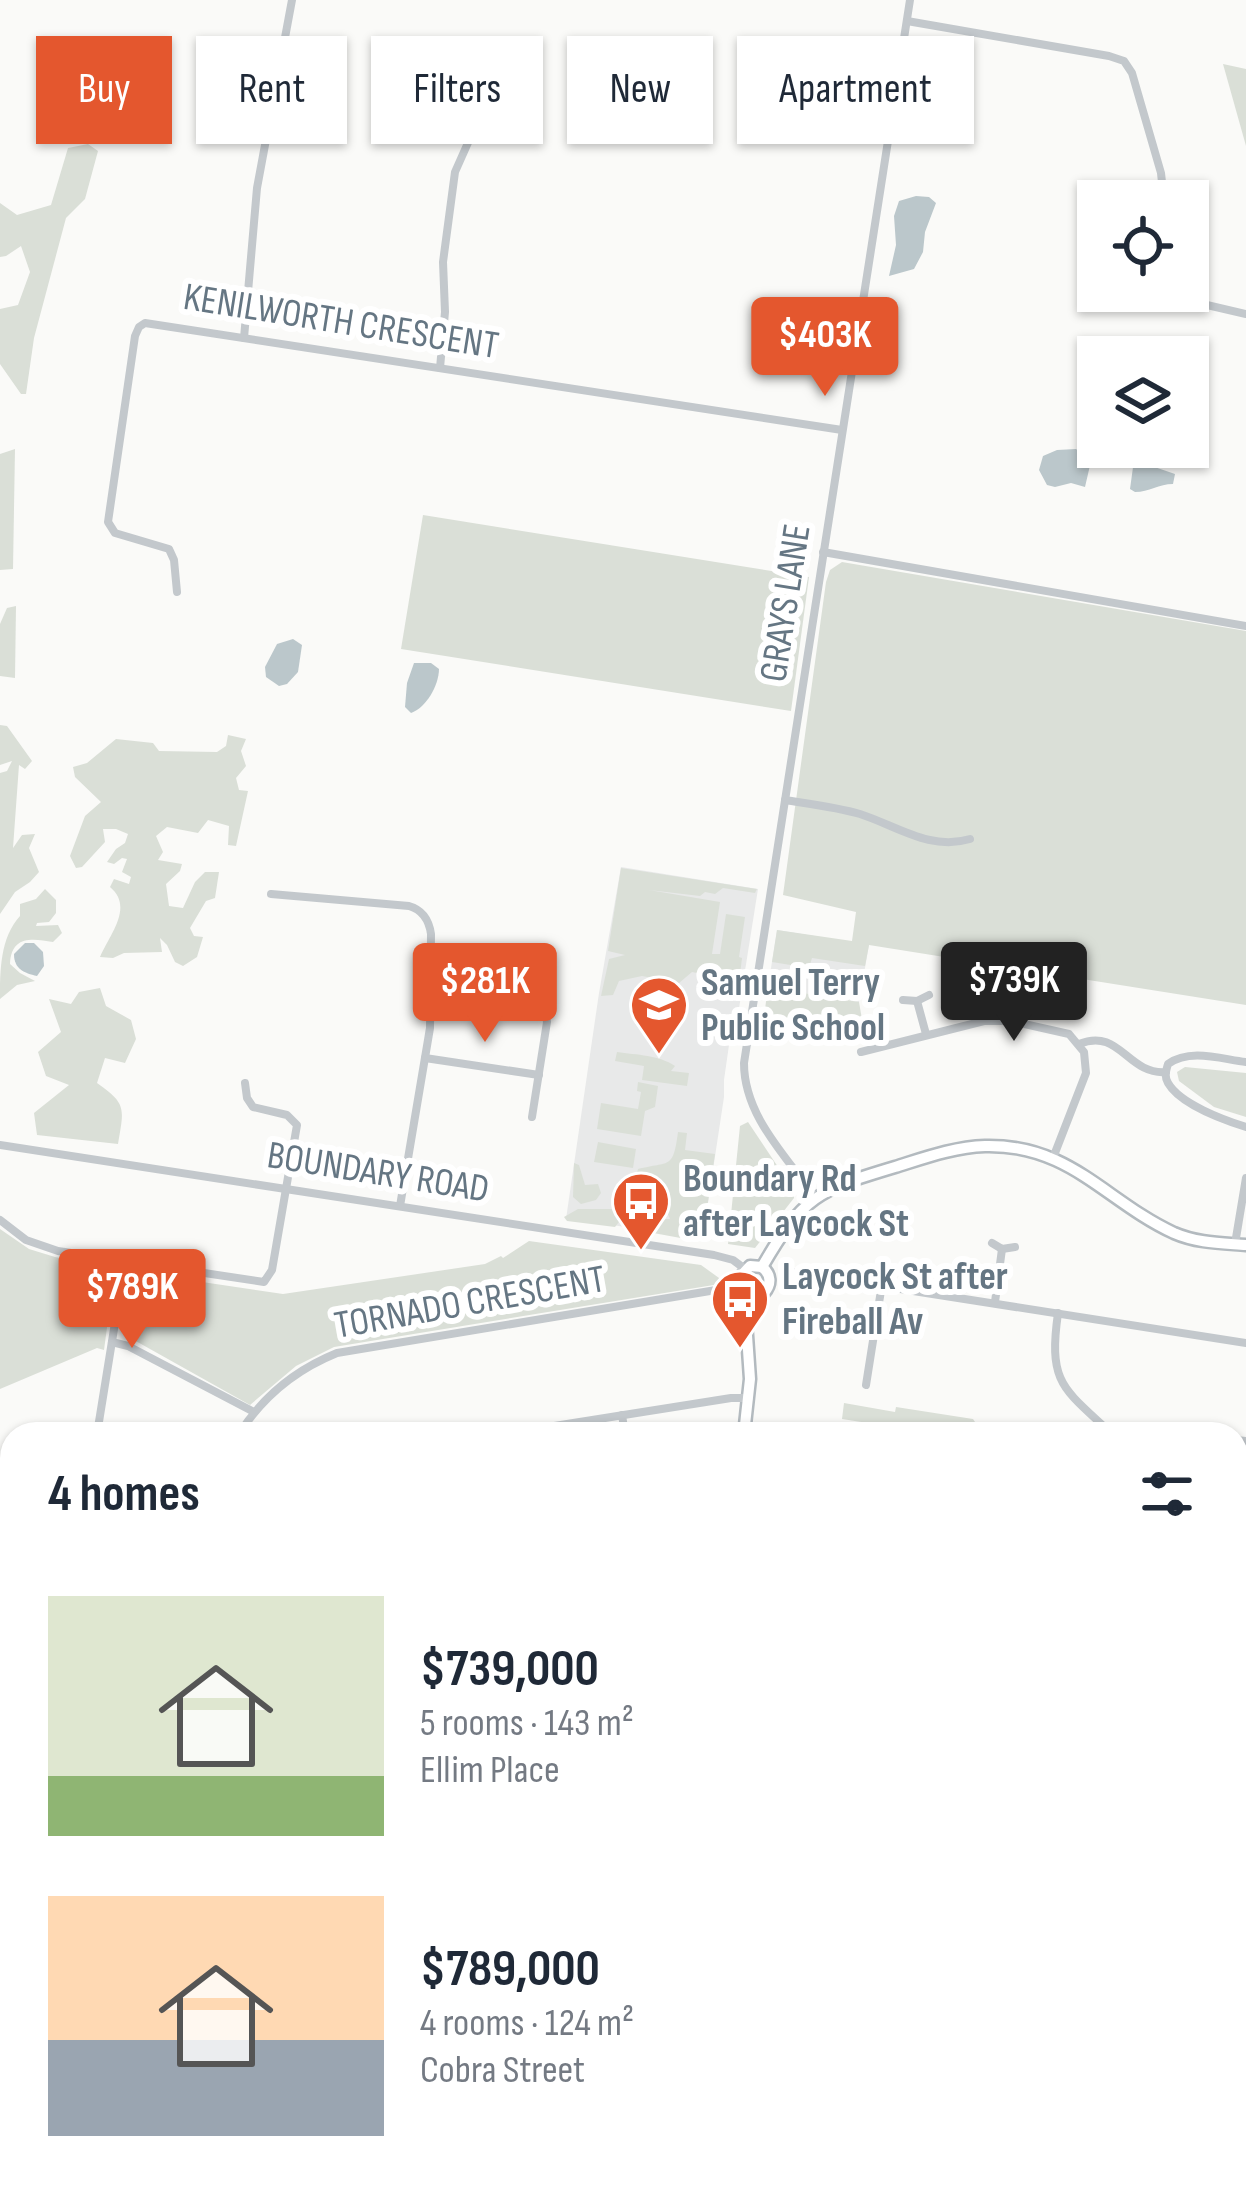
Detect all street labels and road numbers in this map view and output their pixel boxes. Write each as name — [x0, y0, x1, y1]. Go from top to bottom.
street label: KENILWORTH CRESCENT — [180, 274, 502, 370]
street label: GRAYS LANE — [750, 521, 822, 685]
street label: BOUNDARY ROAD — [264, 1132, 492, 1214]
street label: TORNADO CRESCENT — [331, 1256, 609, 1350]

